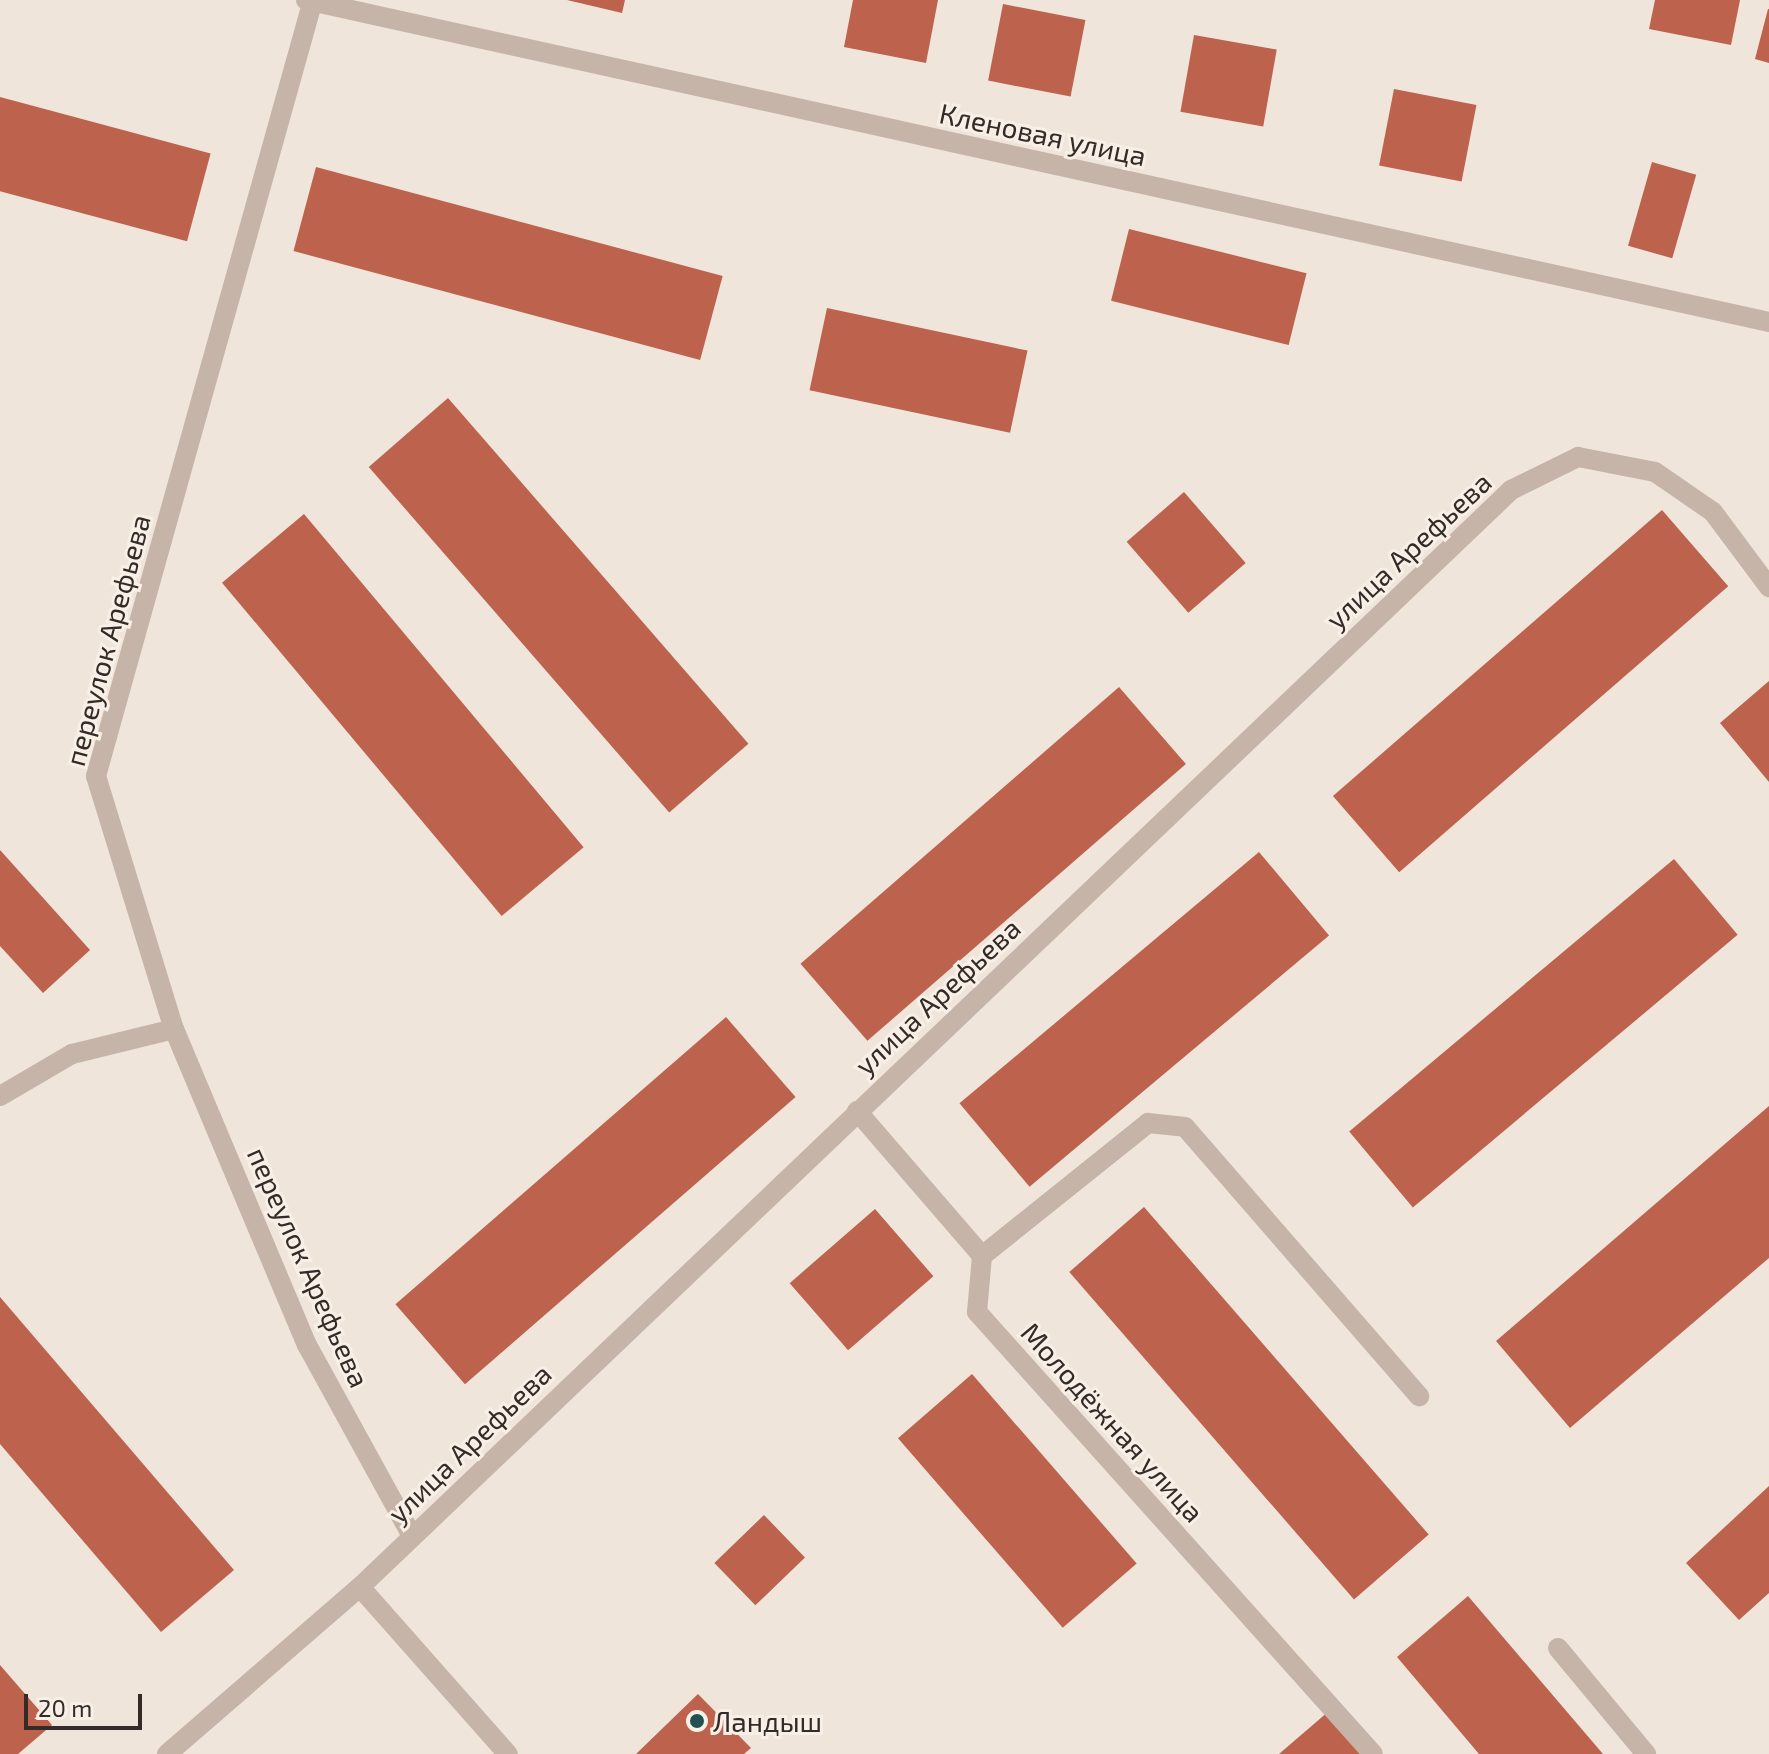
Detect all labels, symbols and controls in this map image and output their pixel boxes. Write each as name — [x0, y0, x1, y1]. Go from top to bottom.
street label: Кленовая улица — [937, 96, 1149, 172]
street label: улица Арефьева — [1318, 465, 1498, 635]
street label: переулок Арефьева — [57, 511, 157, 769]
street label: улица Арефьева — [847, 911, 1027, 1081]
street label: переулок Арефьева — [241, 1142, 377, 1392]
street label: Молодёжная улица — [1015, 1315, 1211, 1529]
street label: улица Арефьева — [380, 1357, 558, 1529]
scale bar — [28, 1678, 146, 1728]
text: 20 m — [38, 1693, 92, 1722]
place label: Ландыш — [713, 1704, 822, 1738]
marker: Ландыш — [688, 1712, 706, 1730]

